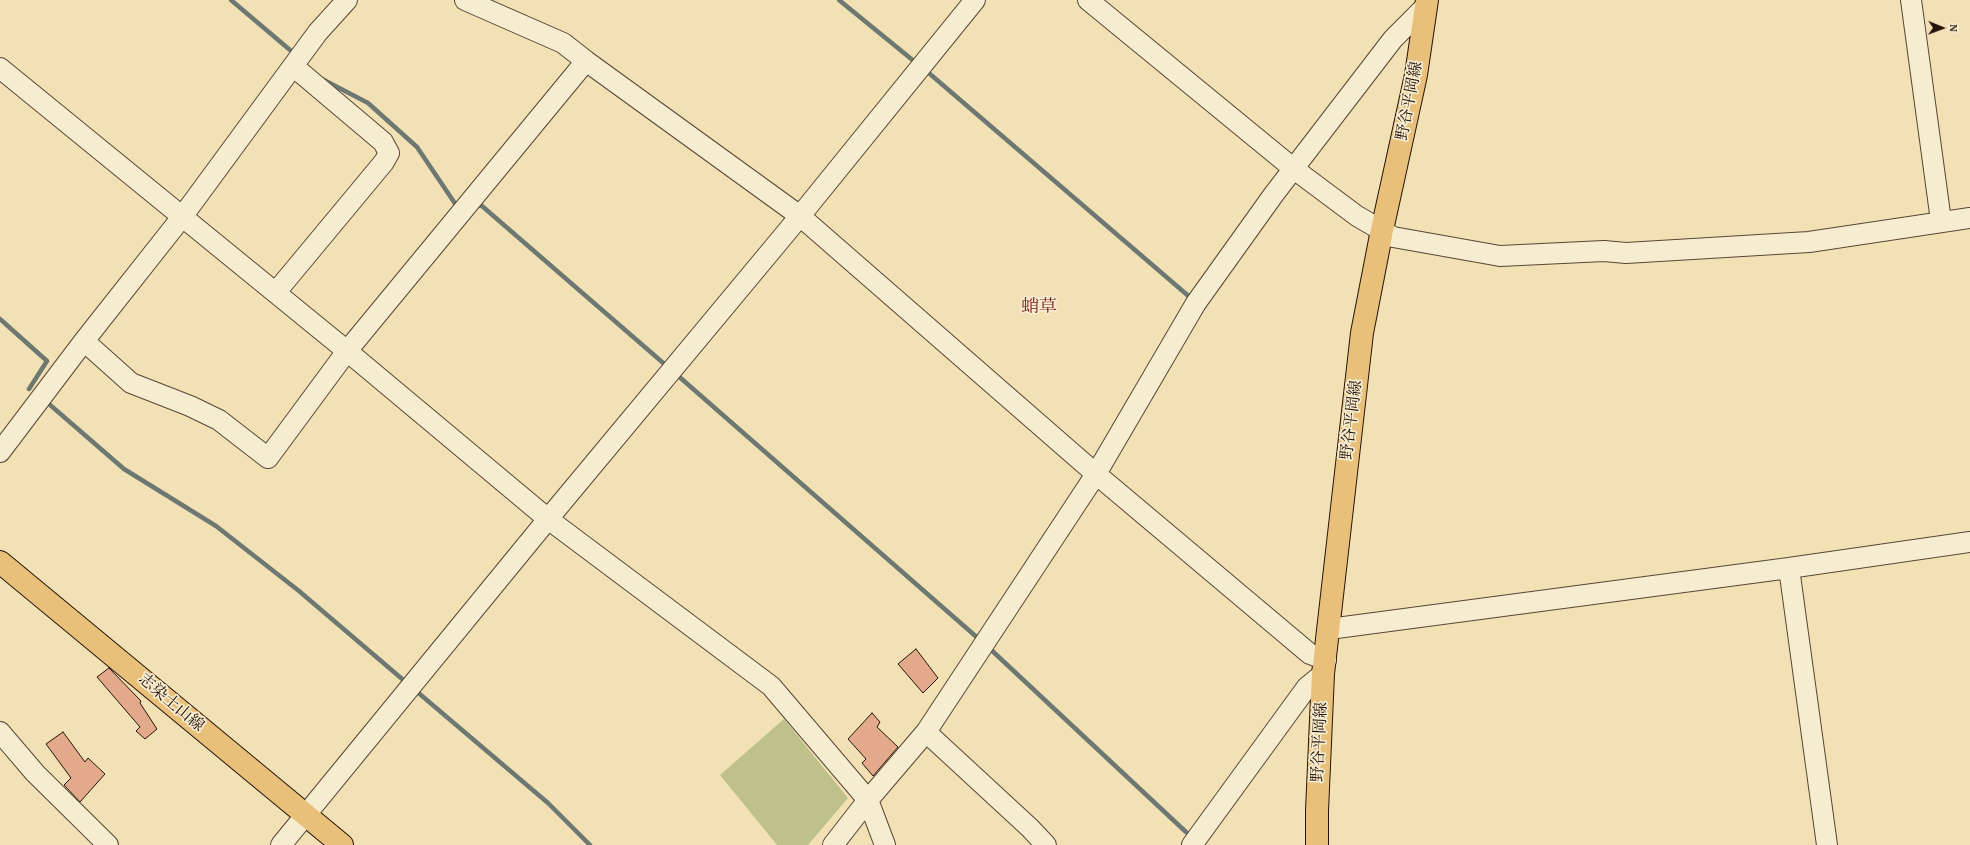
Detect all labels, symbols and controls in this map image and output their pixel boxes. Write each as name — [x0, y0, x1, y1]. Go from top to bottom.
north arrow — [1922, 8, 1962, 48]
text: N — [1946, 24, 1962, 32]
street label: 野谷平岡線 — [1393, 60, 1427, 142]
district label: 蛸草 — [1021, 296, 1057, 318]
street label: 野谷平岡線 — [1338, 379, 1366, 461]
street label: 志染土山線 — [134, 670, 208, 736]
street label: 野谷平岡線 — [1308, 702, 1332, 782]

